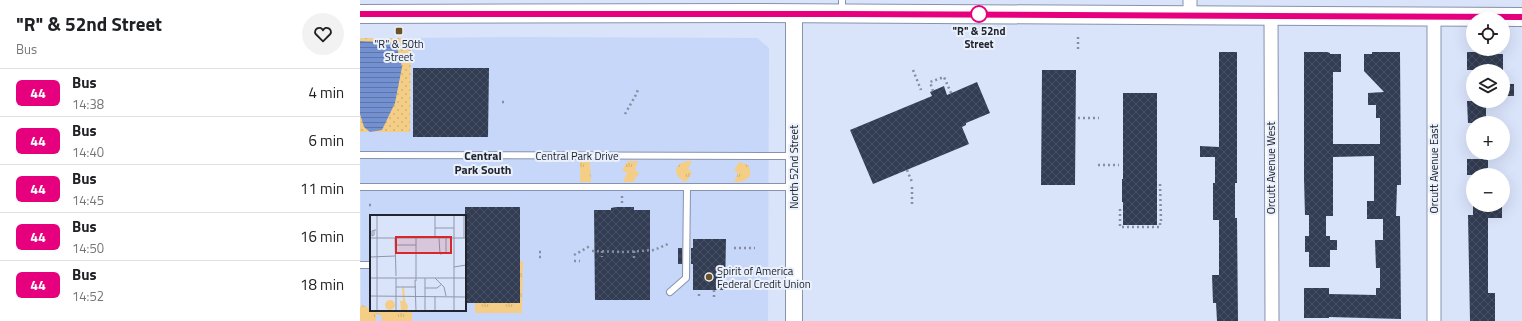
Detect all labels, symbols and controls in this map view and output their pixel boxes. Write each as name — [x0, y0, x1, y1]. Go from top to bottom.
marker: "R" & 52nd Street — [970, 5, 988, 23]
text: "R" & 52nd Street — [16, 9, 162, 38]
map controls — [1466, 12, 1510, 212]
button: locate — [1466, 12, 1510, 56]
button: heart — [302, 13, 344, 55]
place label: "R" & 52nd Street — [953, 23, 1005, 52]
marker: "R" & 50th Street — [394, 26, 404, 36]
place label: "R" & 50th Street — [374, 36, 424, 65]
text: Bus — [16, 39, 37, 59]
button: layers — [1466, 64, 1510, 108]
text: Bus — [72, 71, 97, 94]
text: 4 min — [308, 81, 344, 104]
text: 44 — [30, 82, 46, 103]
text: 14:38 — [72, 94, 104, 114]
button: + — [1466, 116, 1510, 160]
text: Bus — [72, 119, 97, 142]
street label: Orcutt Avenue West — [1263, 122, 1279, 214]
street label: Orcutt Avenue East — [1426, 124, 1442, 214]
street label: North 52nd Street — [786, 125, 802, 209]
text: 6 min — [308, 129, 344, 152]
text: 44 — [30, 130, 46, 151]
text: 14:40 — [72, 142, 104, 162]
district label: Central Park South — [455, 146, 511, 179]
street label: Central Park Drive — [536, 148, 619, 164]
text: Bus — [72, 167, 97, 190]
button: − — [1466, 168, 1510, 212]
text: 11 min — [300, 177, 344, 200]
text: 44 — [30, 178, 46, 199]
text: 14:45 — [72, 190, 104, 210]
text: Bus — [72, 215, 97, 238]
inset map — [370, 215, 466, 311]
text: 16 min — [300, 225, 344, 248]
text: 44 — [30, 226, 46, 247]
text: 14:50 — [72, 238, 104, 258]
text: Bus — [72, 263, 97, 286]
place label: Spirit of America Federal Credit Union — [717, 263, 811, 292]
marker: Spirit of America Federal Credit Union — [704, 272, 714, 282]
text: 18 min — [300, 273, 344, 296]
text: 44 — [30, 274, 46, 295]
text: 14:52 — [72, 286, 104, 306]

